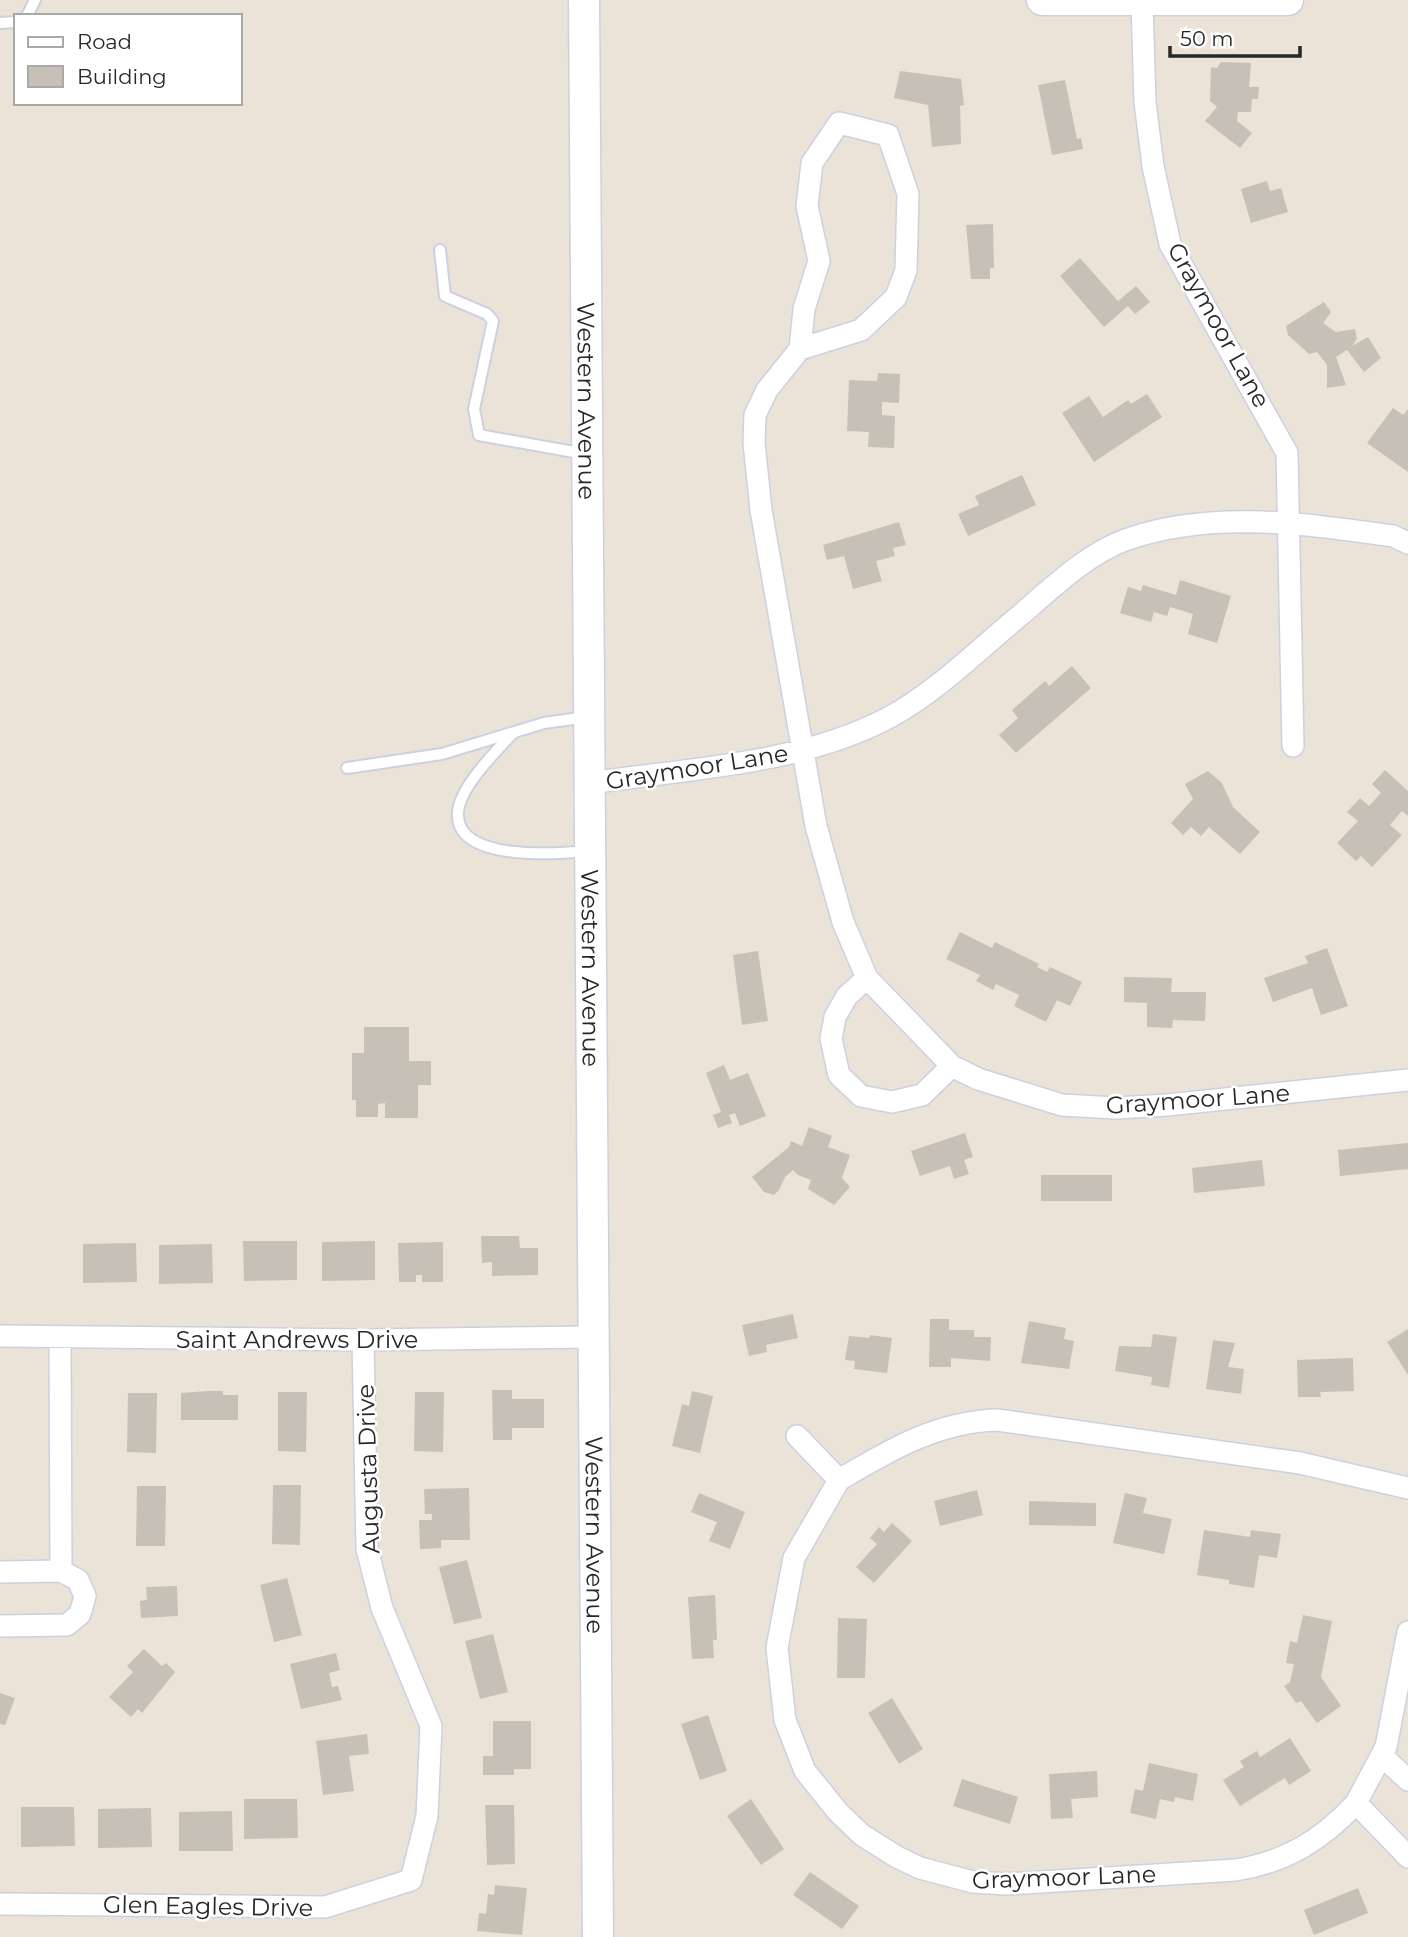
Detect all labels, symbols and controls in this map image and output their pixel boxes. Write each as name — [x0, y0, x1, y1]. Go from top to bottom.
legend — [14, 14, 242, 105]
scale bar — [1170, 14, 1300, 58]
text: 50 m — [1180, 26, 1234, 51]
text: Road — [77, 29, 132, 54]
text: Building — [77, 64, 167, 89]
street label: Graymoor Lane — [1162, 237, 1276, 413]
street label: Western Avenue — [572, 302, 602, 500]
street label: Graymoor Lane — [604, 738, 790, 796]
street label: Western Avenue — [576, 869, 606, 1067]
street label: Graymoor Lane — [1105, 1078, 1291, 1120]
street label: Saint Andrews Drive — [176, 1325, 418, 1354]
street label: Augusta Drive — [351, 1384, 385, 1554]
street label: Western Avenue — [580, 1436, 610, 1634]
street label: Graymoor Lane — [971, 1859, 1157, 1895]
street label: Glen Eagles Drive — [103, 1890, 313, 1922]

